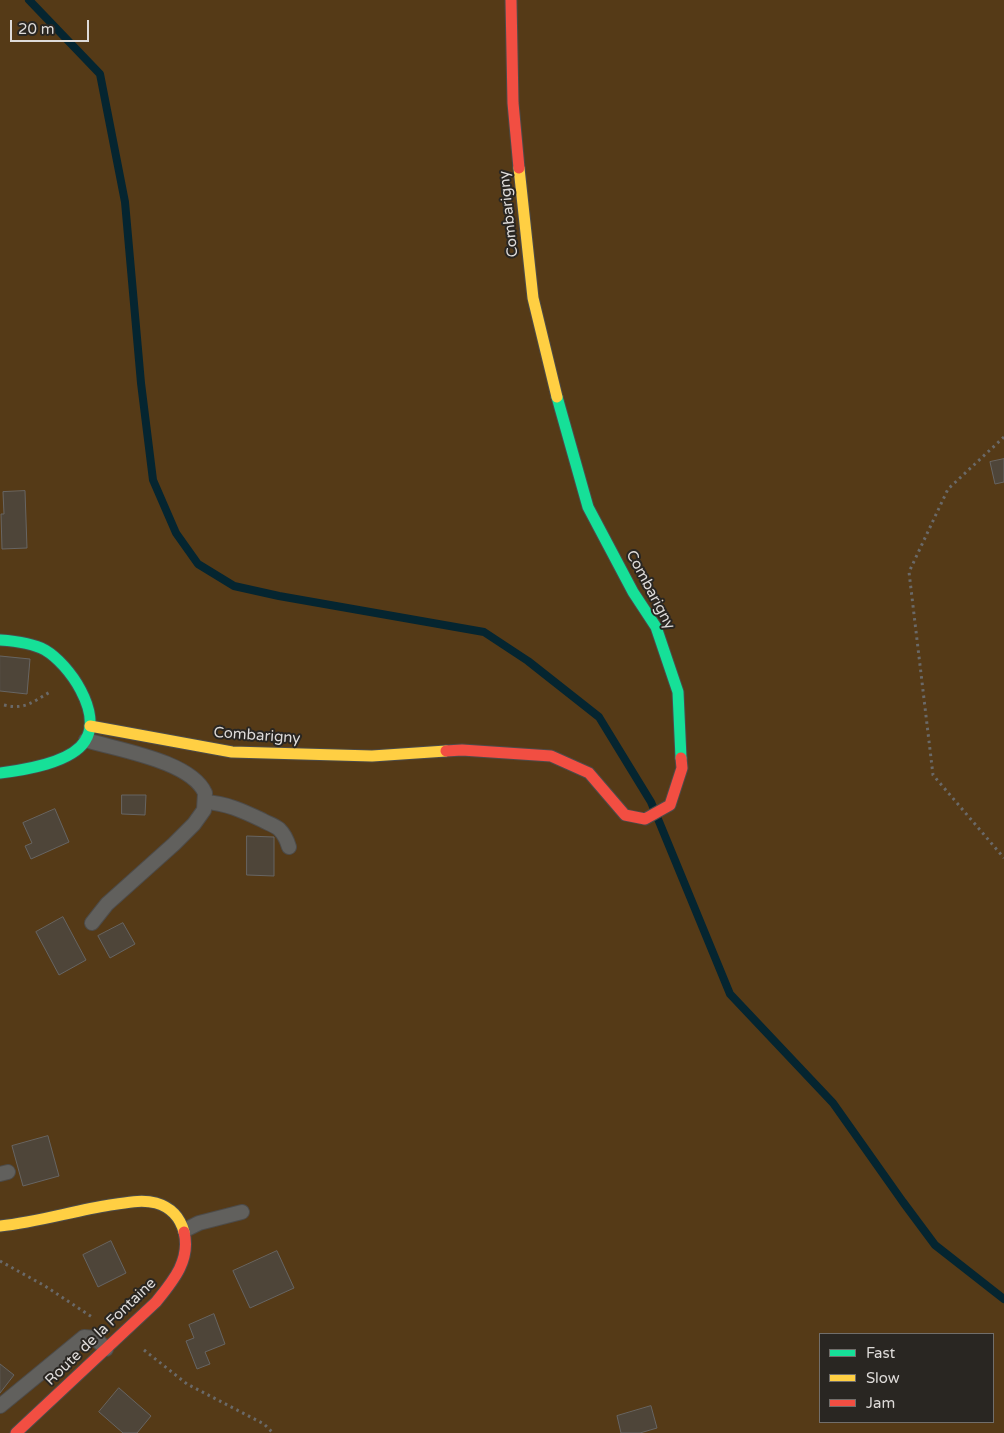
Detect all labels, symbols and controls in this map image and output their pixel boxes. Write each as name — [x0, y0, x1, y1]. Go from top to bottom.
scale bar — [12, 10, 91, 42]
text: 20 m — [18, 20, 55, 38]
street label: Combarigny — [496, 170, 522, 258]
street label: Combarigny — [622, 547, 678, 633]
street label: Combarigny — [213, 724, 301, 748]
street label: Route de la Fontaine — [42, 1274, 160, 1390]
legend — [819, 1333, 994, 1423]
text: Fast — [866, 1344, 895, 1362]
text: Slow — [866, 1369, 900, 1387]
text: Jam — [866, 1394, 895, 1412]

